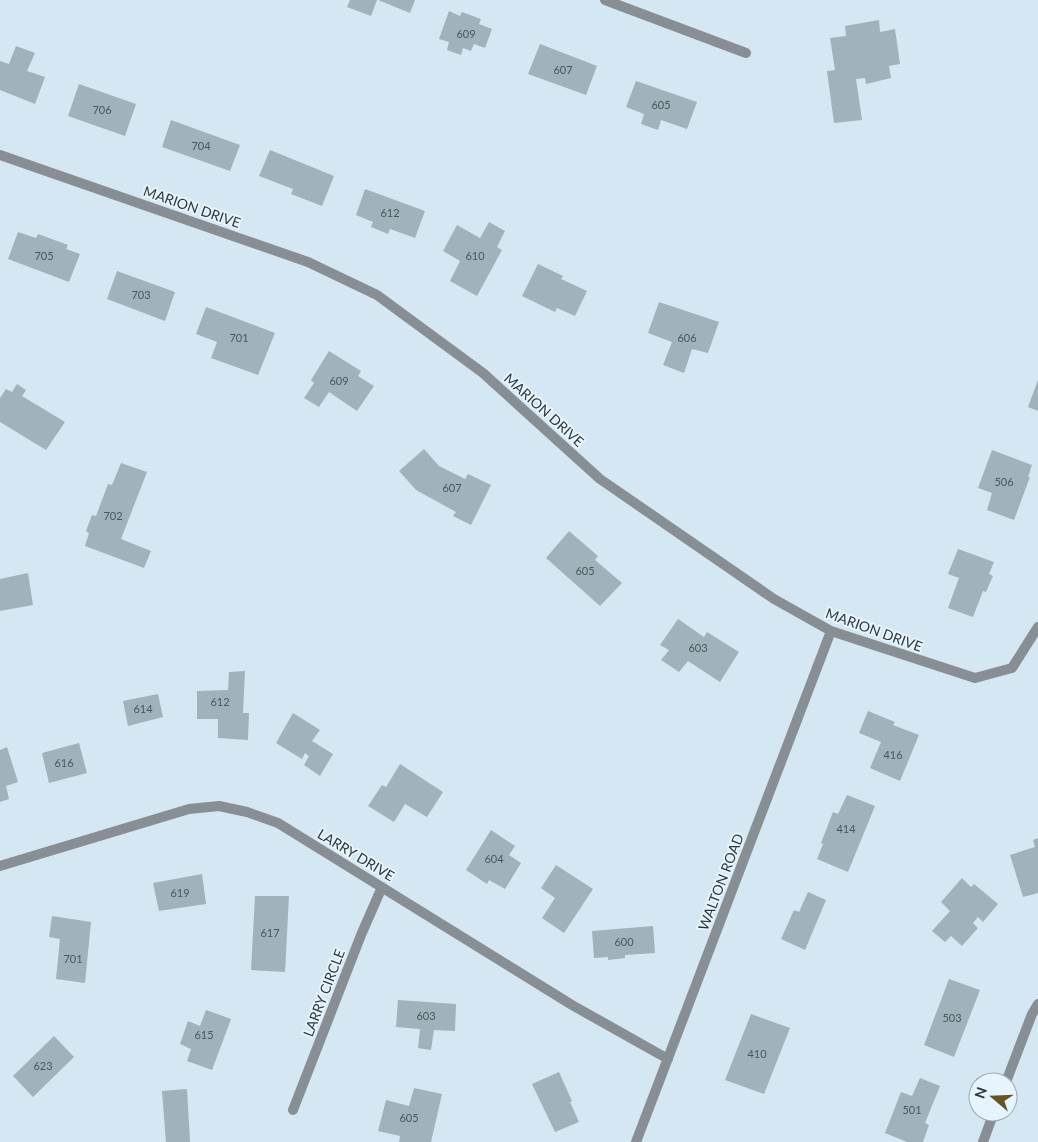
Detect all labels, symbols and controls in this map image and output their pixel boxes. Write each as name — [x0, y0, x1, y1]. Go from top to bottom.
house number: 609 — [456, 27, 476, 40]
house number: 607 — [553, 63, 573, 76]
house number: 605 — [651, 98, 671, 111]
house number: 706 — [92, 103, 112, 116]
house number: 704 — [191, 139, 211, 152]
street label: MARION DRIVE — [141, 182, 243, 231]
house number: 612 — [380, 206, 400, 219]
house number: 705 — [34, 249, 54, 262]
house number: 610 — [465, 249, 485, 262]
house number: 703 — [131, 288, 151, 301]
house number: 701 — [229, 331, 249, 344]
house number: 606 — [677, 331, 697, 344]
street label: MARION DRIVE — [501, 369, 588, 450]
house number: 609 — [329, 374, 349, 387]
house number: 506 — [994, 475, 1014, 488]
house number: 607 — [442, 481, 462, 494]
house number: 702 — [103, 509, 123, 522]
house number: 605 — [575, 564, 595, 577]
street label: MARION DRIVE — [824, 604, 925, 655]
house number: 603 — [688, 641, 708, 654]
house number: 612 — [210, 695, 230, 708]
house number: 614 — [133, 702, 153, 715]
house number: 416 — [883, 748, 903, 761]
house number: 616 — [54, 756, 74, 769]
house number: 414 — [836, 822, 856, 835]
street label: LARRY DRIVE — [315, 825, 398, 884]
street label: WALTON ROAD — [694, 831, 747, 933]
house number: 604 — [484, 852, 504, 865]
house number: 619 — [170, 886, 190, 899]
house number: 617 — [260, 926, 280, 939]
house number: 600 — [614, 935, 634, 948]
street label: LARRY CIRCLE — [299, 947, 348, 1039]
house number: 701 — [63, 952, 83, 965]
house number: 603 — [416, 1009, 436, 1022]
house number: 503 — [942, 1011, 962, 1024]
house number: 615 — [194, 1028, 214, 1041]
house number: 410 — [747, 1047, 767, 1060]
house number: 623 — [33, 1059, 53, 1072]
north arrow — [968, 1072, 1018, 1122]
text: N — [970, 1085, 990, 1100]
house number: 501 — [902, 1103, 922, 1116]
house number: 605 — [399, 1111, 419, 1124]

